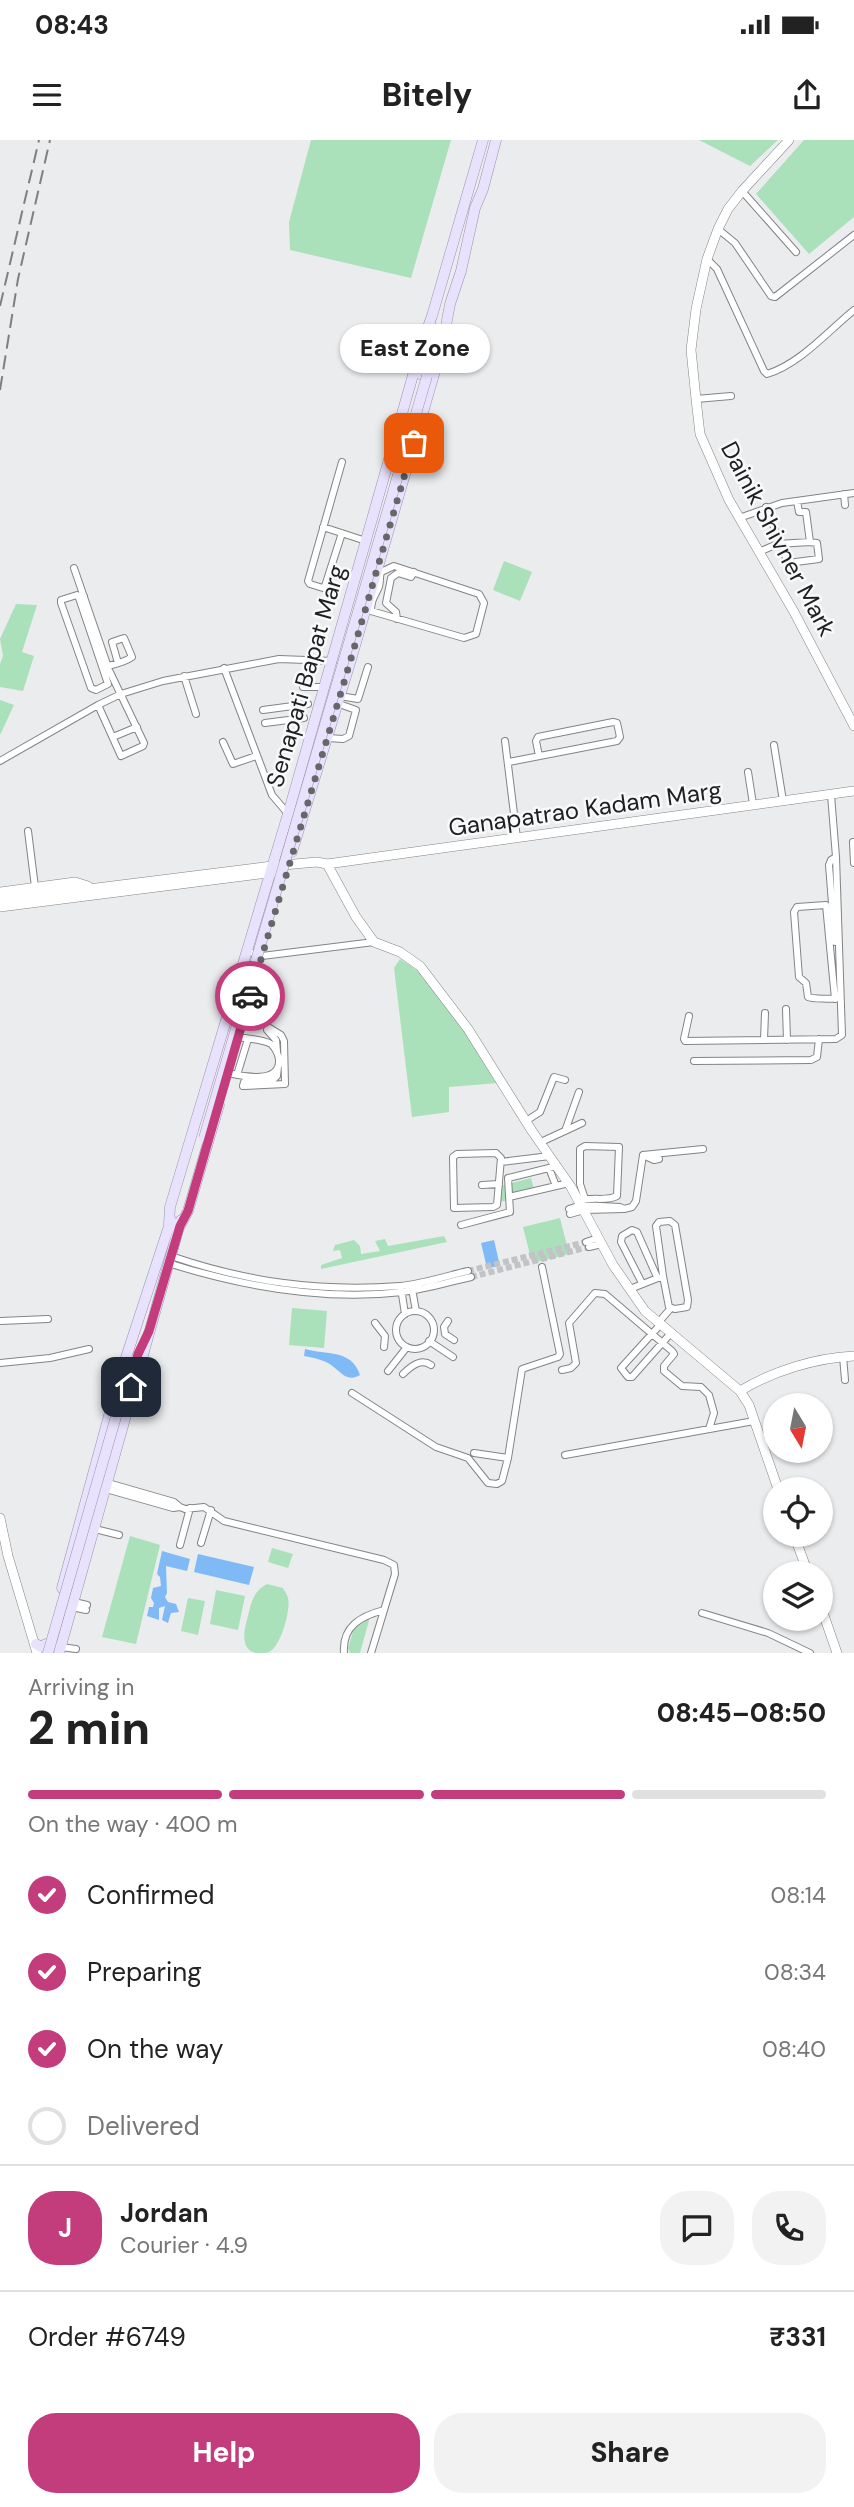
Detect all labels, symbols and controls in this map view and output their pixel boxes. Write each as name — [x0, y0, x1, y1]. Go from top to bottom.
text: 08:43 — [35, 8, 109, 42]
text: Bitely — [382, 74, 472, 116]
icon: menu — [28, 76, 66, 114]
icon: share — [788, 76, 826, 114]
callout: East Zone — [339, 324, 489, 373]
text: East Zone — [360, 333, 470, 363]
pin — [384, 413, 444, 473]
icon: bag — [395, 424, 433, 462]
street label: Dainik Shivner Mark — [714, 436, 843, 642]
street label: Senapati Bapat Marg — [259, 561, 352, 791]
street label: Ganapatrao Kadam Marg — [446, 774, 723, 843]
courier — [215, 961, 285, 1031]
icon: car — [231, 977, 269, 1015]
pin — [101, 1357, 161, 1417]
icon: home — [112, 1368, 150, 1406]
north arrow — [763, 1393, 833, 1463]
map controls — [763, 1393, 833, 1631]
button: locate — [763, 1477, 833, 1547]
button: layers — [763, 1561, 833, 1631]
text: Arriving in — [28, 1672, 134, 1702]
text: 08:45–08:50 — [657, 1696, 826, 1730]
text: 2 min — [28, 1698, 150, 1758]
text: On the way · 400 m — [28, 1809, 237, 1839]
icon: check — [28, 1876, 66, 1914]
text: Confirmed — [87, 1878, 214, 1912]
text: 08:14 — [771, 1880, 826, 1910]
icon: check — [28, 1953, 66, 1991]
text: Preparing — [87, 1955, 202, 1989]
text: 08:34 — [764, 1957, 826, 1987]
icon: check — [28, 2030, 66, 2068]
text: On the way — [87, 2032, 223, 2066]
text: 08:40 — [762, 2034, 826, 2064]
text: Delivered — [87, 2109, 200, 2143]
button: chat — [660, 2191, 734, 2265]
button: phone — [752, 2191, 826, 2265]
text: Jordan — [120, 2196, 209, 2230]
text: J — [58, 2211, 72, 2245]
text: Courier · 4.9 — [120, 2230, 248, 2260]
text: Order #6749 — [28, 2320, 186, 2354]
text: ₹331 — [769, 2320, 826, 2354]
button: Help — [28, 2413, 420, 2493]
button: Share — [434, 2413, 826, 2493]

